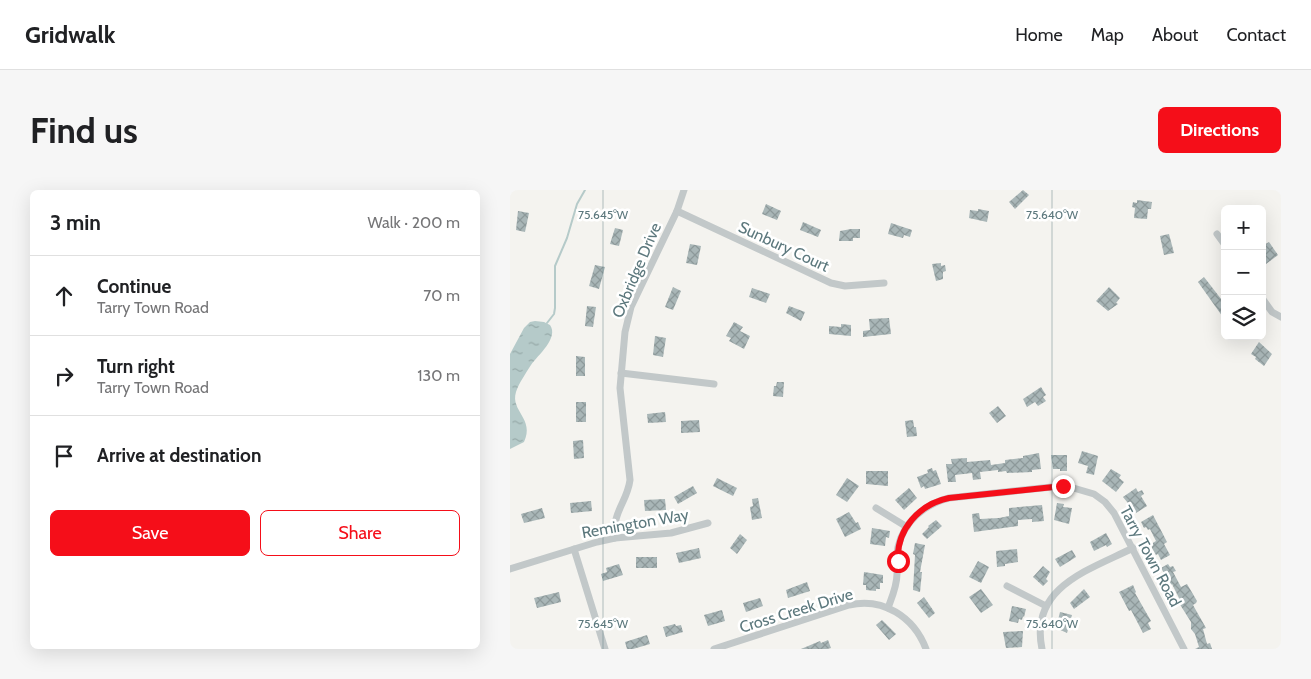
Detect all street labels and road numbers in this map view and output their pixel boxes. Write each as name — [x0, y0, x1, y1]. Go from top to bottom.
street label: Sunbury Court — [735, 217, 833, 276]
street label: Oxbridge Drive — [608, 220, 665, 321]
street label: Tarry Town Road — [1116, 502, 1185, 610]
street label: Remington Way — [580, 505, 690, 542]
street label: Cross Creek Drive — [737, 584, 855, 637]

